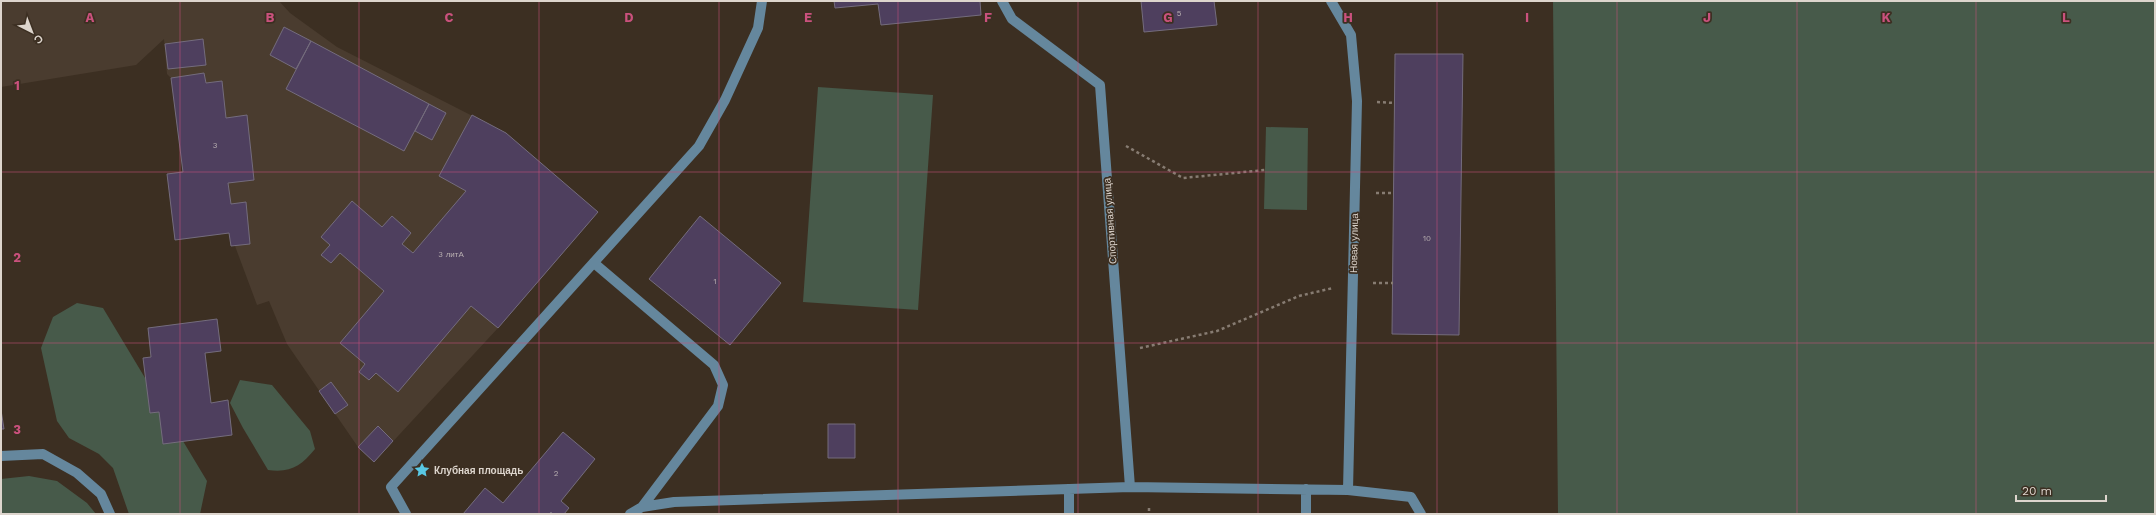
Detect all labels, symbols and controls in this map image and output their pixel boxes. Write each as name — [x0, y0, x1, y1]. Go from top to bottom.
house number: 5 — [1177, 9, 1182, 18]
text: A — [86, 10, 95, 25]
text: B — [266, 10, 275, 25]
text: C — [445, 10, 454, 25]
text: D — [624, 10, 634, 25]
text: E — [804, 10, 812, 25]
text: F — [984, 10, 992, 25]
text: G — [1163, 10, 1173, 25]
text: H — [1343, 10, 1353, 25]
text: I — [1525, 10, 1529, 25]
text: J — [1703, 10, 1711, 25]
text: K — [1881, 10, 1891, 25]
text: L — [2062, 10, 2070, 25]
north arrow — [12, 12, 52, 52]
text: С — [31, 32, 46, 47]
text: 1 — [14, 78, 20, 93]
house number: 3 — [213, 141, 218, 150]
street label: Спортивная улица — [1101, 177, 1119, 264]
street label: Новая улица — [1348, 213, 1360, 273]
house number: 10 — [1423, 234, 1431, 243]
text: 2 — [13, 250, 21, 265]
house number: 3 литА — [438, 250, 464, 259]
house number: 1 — [713, 277, 717, 286]
text: 3 — [13, 422, 21, 437]
place icon: Клубная площадь — [413, 461, 431, 479]
place label: Клубная площадь — [434, 465, 523, 476]
house number: 2 — [554, 469, 559, 478]
scale bar — [2016, 477, 2106, 503]
text: 20 m — [2022, 484, 2052, 498]

